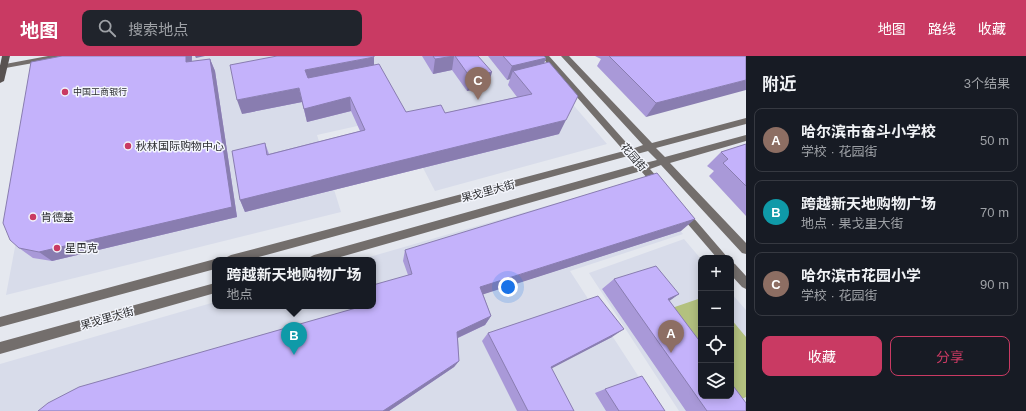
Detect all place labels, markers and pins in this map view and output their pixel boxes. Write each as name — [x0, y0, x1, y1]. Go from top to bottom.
pin: C — [465, 67, 491, 100]
marker: 中国工商银行 — [60, 87, 70, 97]
place label: 中国工商银行 — [73, 87, 127, 97]
place label: 秋林国际购物中心 — [136, 140, 224, 152]
marker: 秋林国际购物中心 — [123, 141, 133, 151]
place label: 肯德基 — [41, 211, 74, 223]
marker: 肯德基 — [28, 212, 38, 222]
place label: 星巴克 — [65, 242, 98, 254]
marker: 星巴克 — [52, 243, 62, 253]
pin: A — [658, 320, 684, 353]
pin: B — [281, 322, 307, 355]

